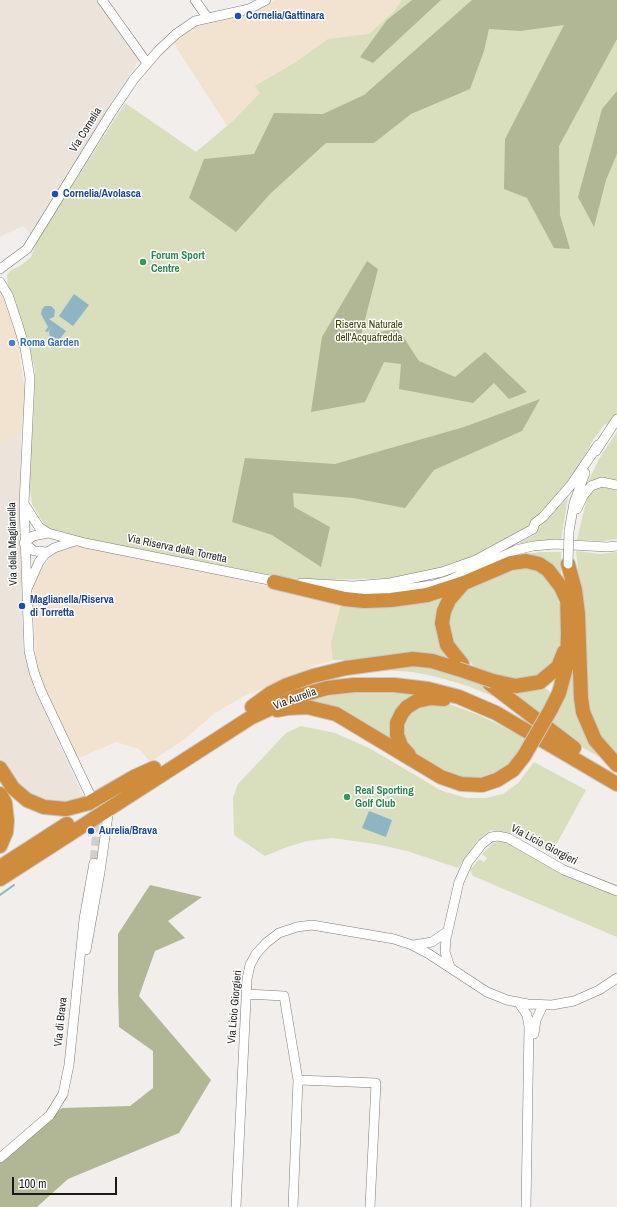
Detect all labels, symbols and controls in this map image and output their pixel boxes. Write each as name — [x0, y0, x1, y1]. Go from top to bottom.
place label: Cornelia/Gattinara — [246, 9, 324, 23]
marker: Cornelia/Gattinara — [233, 11, 243, 21]
street label: Via Cornelia — [67, 105, 105, 155]
place label: Cornelia/Avolasca — [63, 187, 141, 201]
marker: Cornelia/Avolasca — [50, 189, 60, 199]
place label: Forum Sport Centre — [151, 249, 205, 275]
marker: Forum Sport Centre — [138, 257, 148, 267]
park label: Riserva Naturale dell'Acquafredda — [335, 318, 403, 344]
place label: Roma Garden — [20, 336, 79, 350]
marker: Roma Garden — [7, 338, 17, 348]
street label: Via della Maglianella — [6, 502, 20, 586]
street label: Via Riserva della Torretta — [126, 532, 228, 566]
place label: Maglianella/Riserva di Torretta — [30, 593, 114, 619]
marker: Maglianella/Riserva di Torretta — [17, 601, 27, 611]
street label: Via Aurelia — [272, 685, 318, 713]
place label: Real Sporting Golf Club — [355, 784, 414, 810]
marker: Real Sporting Golf Club — [342, 792, 352, 802]
street label: Via Licio Giorgieri — [508, 822, 580, 868]
place label: Aurelia/Brava — [99, 824, 157, 838]
marker: Aurelia/Brava — [86, 826, 96, 836]
street label: Via Licio Giorgieri — [225, 970, 245, 1044]
street label: Via di Brava — [52, 997, 70, 1047]
scale bar — [14, 1169, 119, 1195]
text: 100 m — [19, 1176, 46, 1192]

